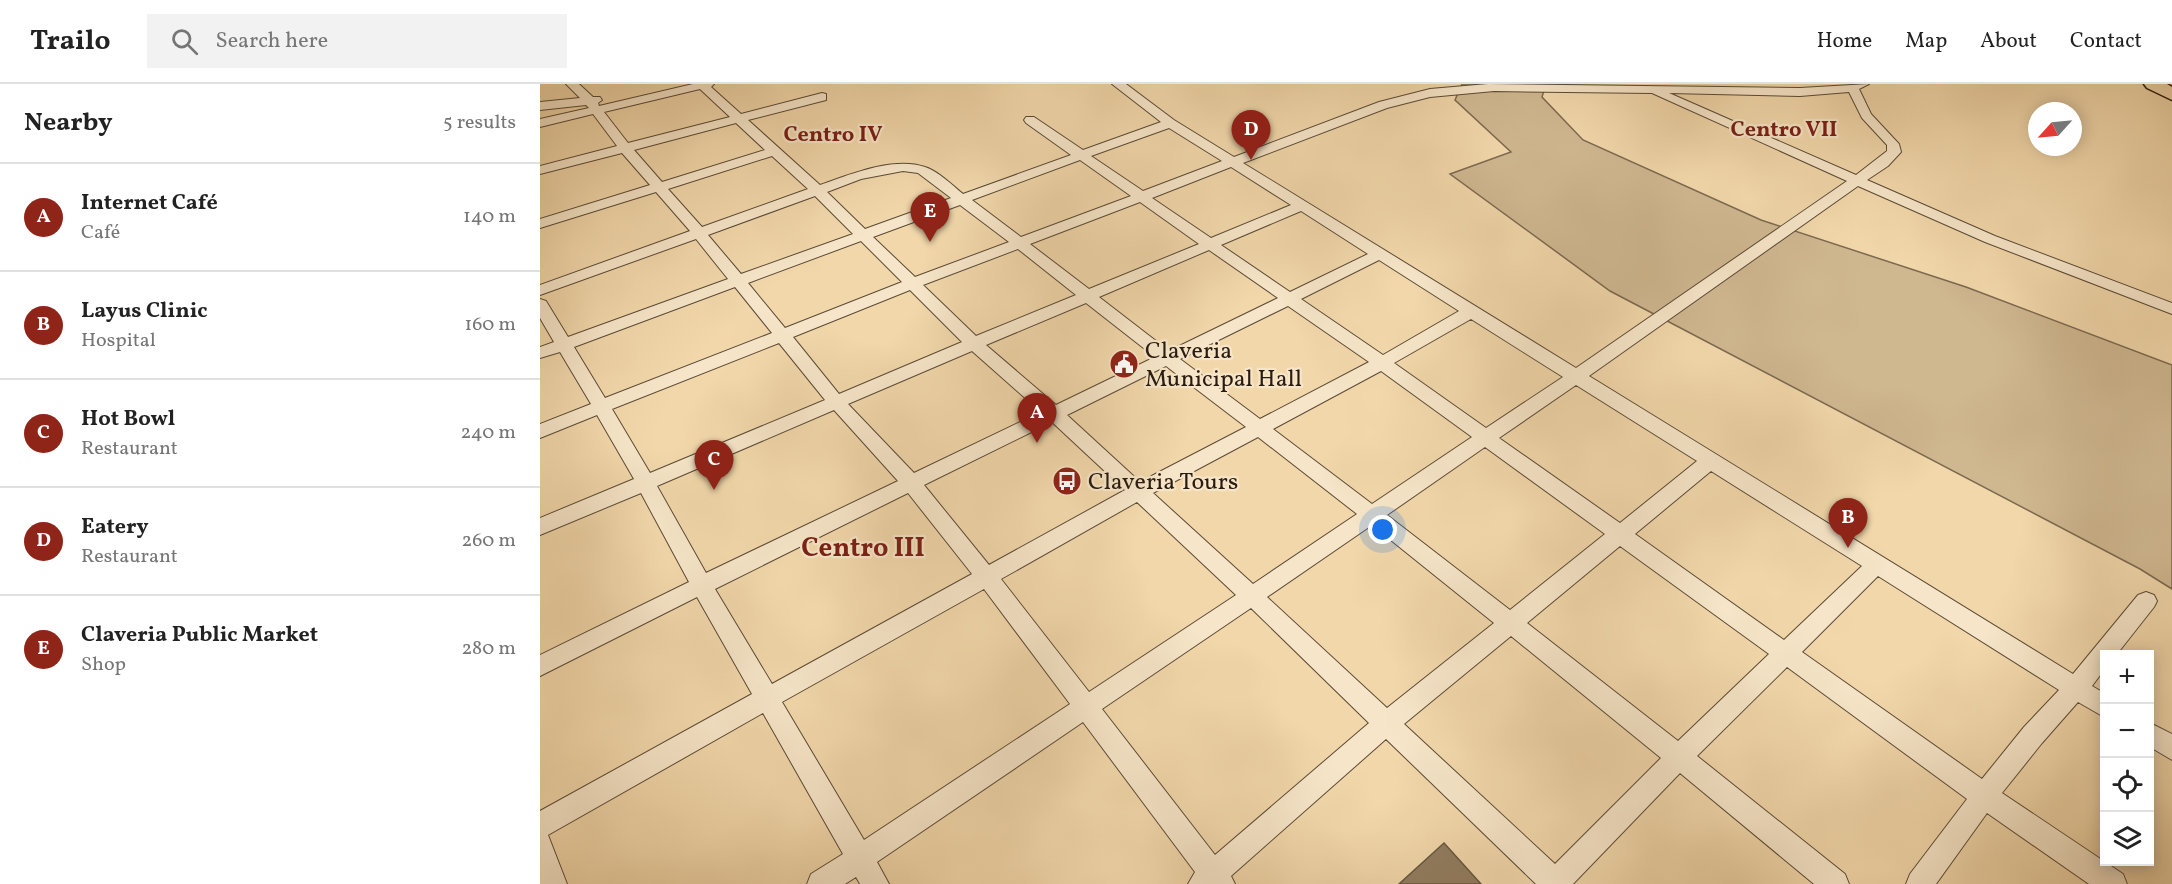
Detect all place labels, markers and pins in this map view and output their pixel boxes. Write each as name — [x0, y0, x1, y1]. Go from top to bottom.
pin: D — [1232, 110, 1270, 160]
pin: E — [910, 192, 950, 242]
place label: Claveria Municipal Hall — [1145, 335, 1302, 397]
public building icon: Claveria Municipal Hall — [1108, 348, 1140, 380]
pin: A — [1018, 394, 1056, 443]
pin: C — [694, 440, 734, 490]
bus stop icon: Claveria Tours — [1051, 465, 1083, 497]
place label: Claveria Tours — [1088, 466, 1238, 500]
pin: B — [1828, 498, 1868, 548]

